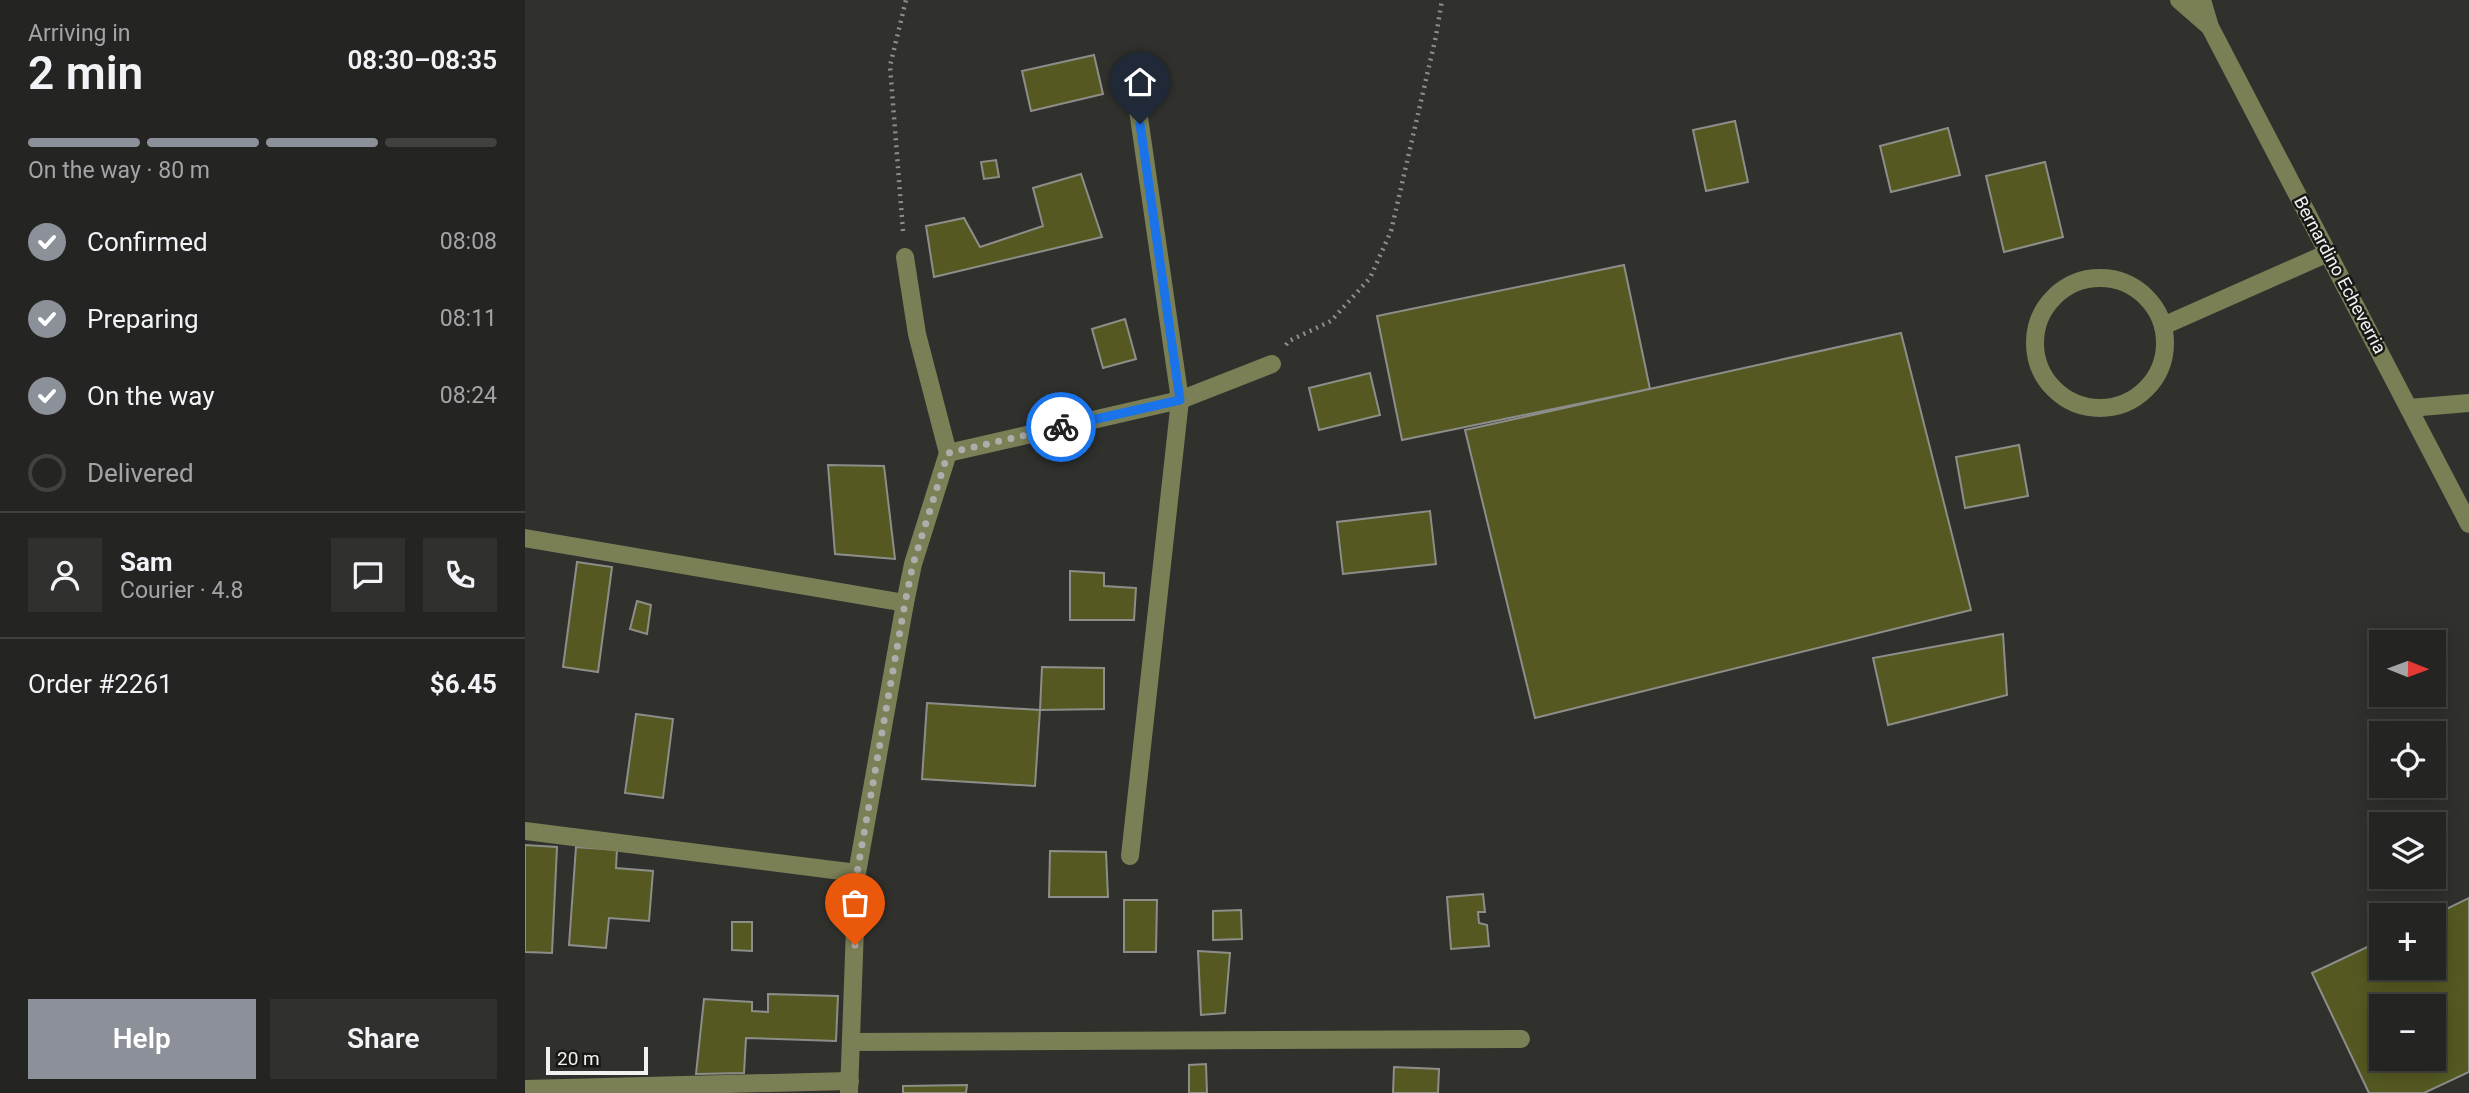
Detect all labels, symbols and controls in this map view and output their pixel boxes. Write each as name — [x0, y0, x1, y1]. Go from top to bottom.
text: Arriving in — [28, 20, 131, 47]
text: 08:30–08:35 — [347, 45, 497, 75]
text: 2 min — [28, 46, 143, 100]
pin — [1110, 52, 1170, 124]
icon: home — [1121, 63, 1159, 101]
text: On the way · 80 m — [28, 157, 210, 184]
street label: Bernardino Echeverria — [2290, 193, 2391, 357]
icon: check — [28, 223, 66, 261]
text: Confirmed — [87, 227, 208, 257]
text: 08:08 — [440, 228, 497, 255]
icon: check — [28, 300, 66, 338]
text: Preparing — [87, 304, 199, 334]
text: 08:11 — [440, 305, 497, 332]
icon: check — [28, 377, 66, 415]
text: On the way — [87, 381, 215, 411]
text: 08:24 — [440, 382, 497, 409]
courier — [1026, 392, 1096, 462]
icon: bike — [1042, 408, 1080, 446]
text: Delivered — [87, 458, 194, 488]
button: person — [28, 538, 102, 612]
button: chat — [331, 538, 405, 612]
button: phone — [423, 538, 497, 612]
text: Sam — [120, 547, 172, 577]
text: Courier · 4.8 — [120, 577, 243, 604]
north arrow — [2369, 630, 2447, 707]
map controls — [2369, 630, 2446, 1071]
text: Order #2261 — [28, 669, 173, 699]
text: $6.45 — [430, 669, 497, 699]
button: locate — [2369, 721, 2446, 798]
button: layers — [2369, 812, 2446, 889]
pin — [825, 873, 885, 945]
icon: bag — [836, 884, 874, 922]
button: + — [2369, 903, 2446, 980]
button: − — [2369, 994, 2446, 1071]
button: Help — [28, 999, 256, 1079]
button: Share — [270, 999, 497, 1079]
scale bar — [546, 1044, 647, 1076]
text: 20 m — [557, 1047, 600, 1070]

